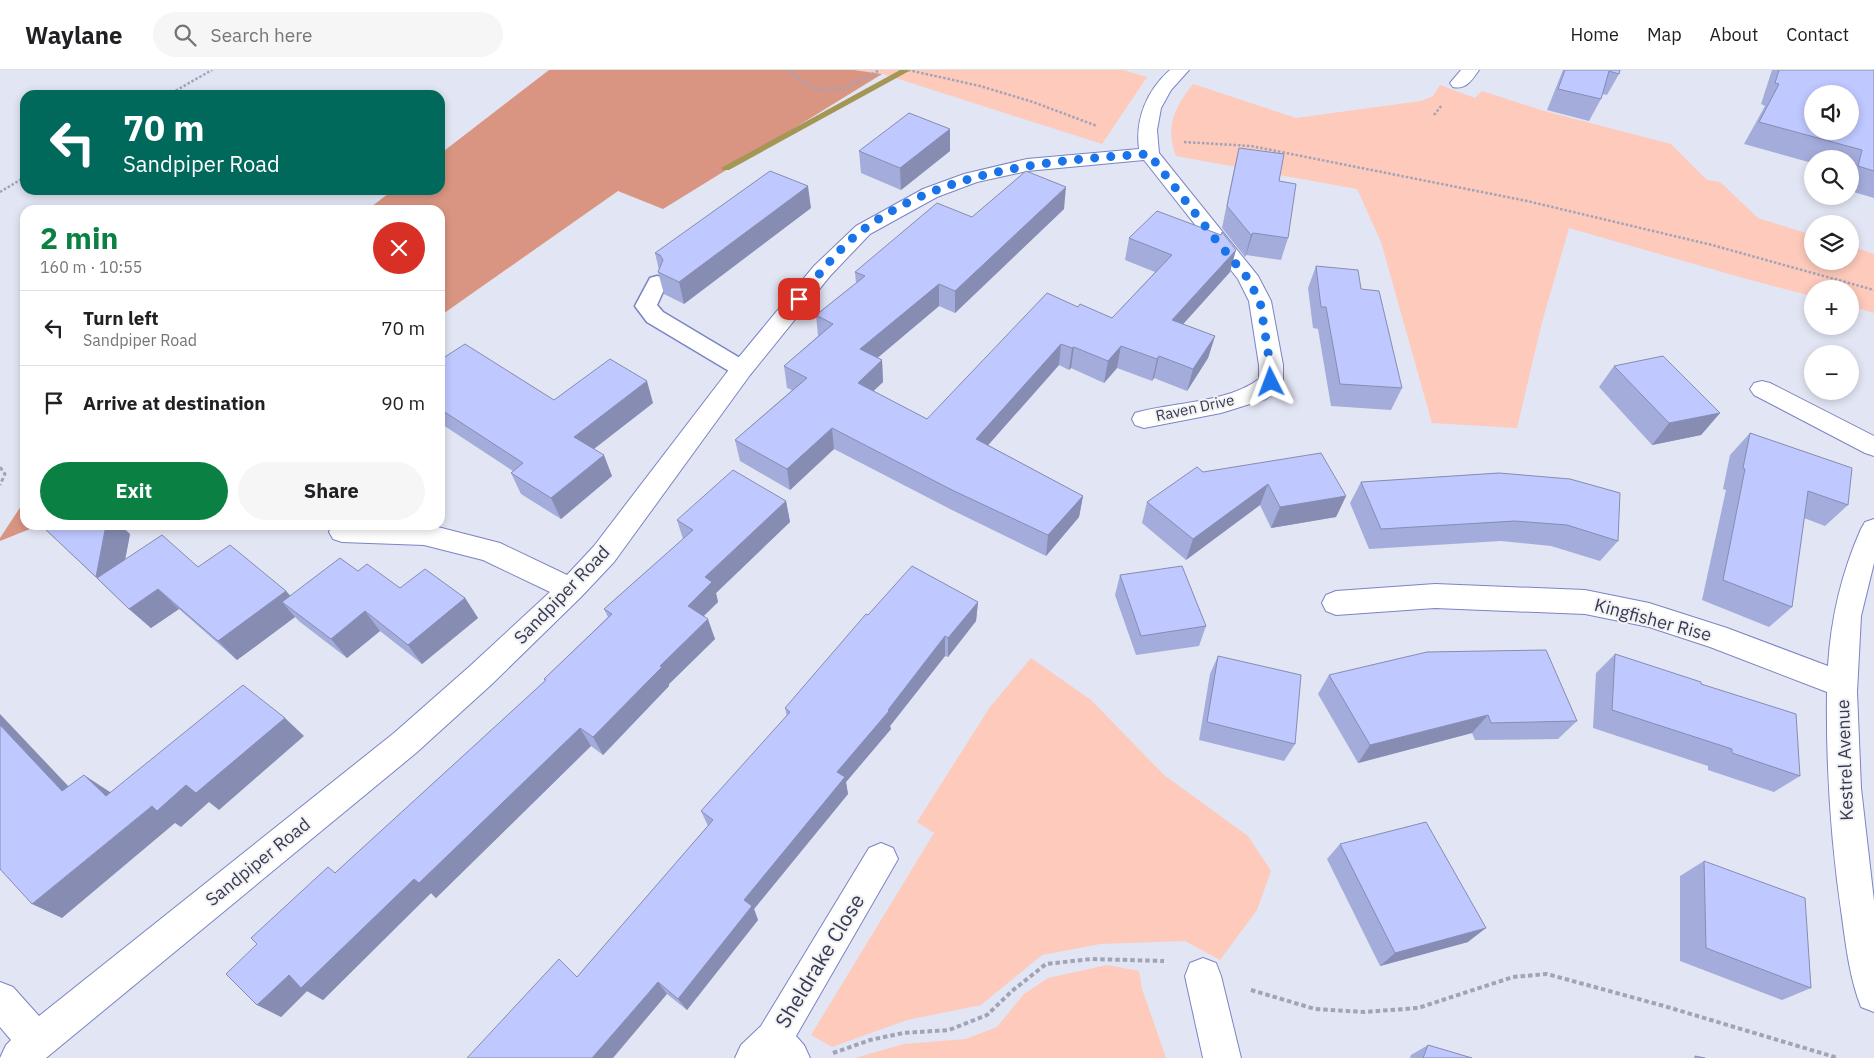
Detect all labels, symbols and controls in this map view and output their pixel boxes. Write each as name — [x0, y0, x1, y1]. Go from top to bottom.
search box — [153, 12, 503, 57]
text: Waylane — [25, 19, 123, 51]
icon: search — [171, 21, 199, 49]
text: Search here — [211, 23, 312, 47]
text: Home — [1571, 23, 1619, 46]
text: Map — [1647, 23, 1682, 46]
text: About — [1710, 23, 1758, 46]
text: Contact — [1786, 23, 1849, 46]
map controls — [1804, 85, 1859, 400]
button: sound — [1804, 85, 1859, 140]
text: 70 m — [123, 105, 205, 151]
icon: left — [40, 110, 105, 175]
text: Sandpiper Road — [123, 149, 280, 178]
button: search — [1804, 150, 1859, 205]
button: layers — [1804, 215, 1859, 270]
text: 2 min — [40, 218, 118, 257]
button: close — [373, 222, 425, 274]
text: 160 m · 10:55 — [40, 257, 142, 277]
pin — [778, 278, 820, 320]
button: + — [1804, 280, 1859, 335]
icon: arrive — [785, 285, 813, 313]
text: Turn left — [83, 306, 159, 330]
icon: left — [40, 314, 68, 342]
text: 70 m — [381, 316, 425, 340]
text: Sandpiper Road — [83, 330, 197, 350]
button: − — [1804, 345, 1859, 400]
position arrow — [1244, 355, 1296, 407]
icon: arrive — [40, 389, 68, 417]
street label: Raven Drive — [1154, 390, 1236, 425]
text: Arrive at destination — [83, 391, 266, 415]
text: 90 m — [381, 391, 425, 415]
button: Exit — [40, 462, 228, 520]
button: Share — [238, 462, 425, 520]
street label: Sandpiper Road — [509, 541, 614, 649]
street label: Kingfisher Rise — [1592, 593, 1714, 646]
street label: Kestrel Avenue — [1831, 699, 1858, 821]
street label: Sandpiper Road — [201, 812, 315, 911]
street label: Sheldrake Close — [768, 888, 870, 1033]

